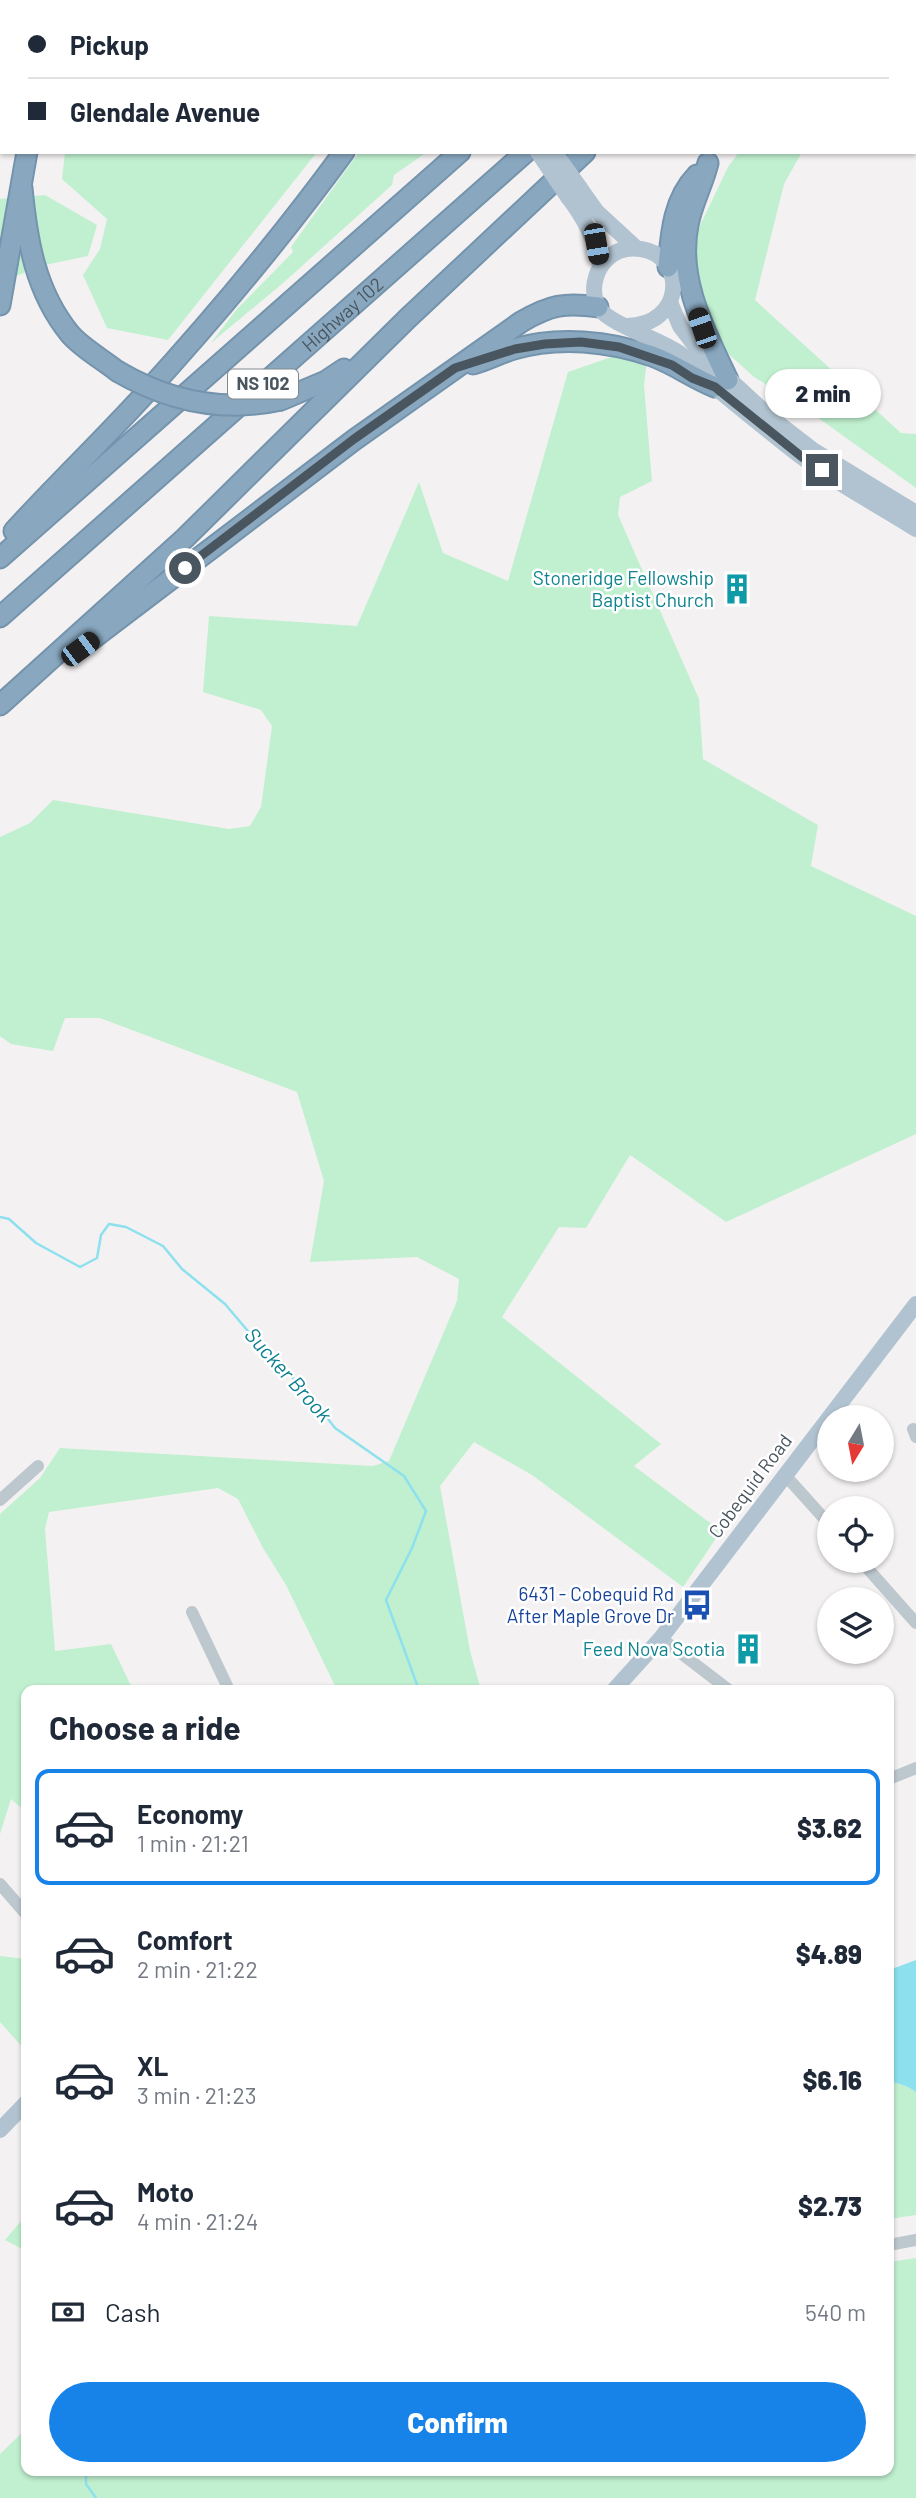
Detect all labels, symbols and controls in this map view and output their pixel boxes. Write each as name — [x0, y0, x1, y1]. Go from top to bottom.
text: Pickup — [70, 29, 149, 60]
text: Glendale Avenue — [70, 96, 260, 127]
car — [583, 221, 610, 267]
street label: Highway 102 — [297, 272, 387, 356]
car — [686, 305, 719, 351]
callout: 2 min — [764, 368, 880, 418]
road number: NS 102 — [228, 370, 298, 398]
text: 2 min — [795, 379, 851, 407]
route end — [806, 454, 838, 486]
route start — [169, 552, 201, 584]
place label: Stoneridge Fellowship Baptist Church — [533, 566, 714, 611]
building icon: Stoneridge Fellowship Baptist Church — [720, 572, 754, 606]
car — [57, 628, 104, 670]
water label: Sucker Brook — [240, 1322, 338, 1427]
north arrow — [817, 1405, 894, 1482]
map controls — [817, 1405, 894, 1664]
street label: Cobequid Road — [703, 1429, 796, 1542]
button: locate — [817, 1496, 894, 1573]
place label: 6431 - Cobequid Rd After Maple Grove Dr — [507, 1582, 674, 1627]
button: layers — [817, 1587, 894, 1664]
bus stop icon: 6431 - Cobequid Rd After Maple Grove Dr — [680, 1588, 714, 1622]
building icon: Feed Nova Scotia — [731, 1632, 765, 1666]
place label: Feed Nova Scotia — [583, 1637, 725, 1660]
text: Choose a ride — [49, 1708, 241, 1746]
icon: car — [53, 1796, 116, 1859]
text: Economy — [137, 1798, 243, 1829]
text: $3.62 — [797, 1812, 862, 1843]
text: 1 min · 21:21 — [137, 1829, 249, 1857]
icon: car — [53, 1922, 116, 1985]
text: Comfort — [137, 1924, 233, 1955]
text: $4.89 — [796, 1938, 862, 1969]
text: 2 min · 21:22 — [137, 1955, 258, 1983]
icon: car — [53, 2048, 116, 2111]
text: XL — [137, 2050, 168, 2081]
text: $6.16 — [803, 2064, 862, 2095]
text: 3 min · 21:23 — [137, 2081, 257, 2109]
icon: car — [53, 2174, 116, 2237]
text: Moto — [137, 2176, 194, 2207]
text: $2.73 — [798, 2190, 862, 2221]
text: 4 min · 21:24 — [137, 2207, 258, 2235]
icon: cash — [49, 2293, 87, 2331]
text: Cash — [105, 2296, 160, 2327]
text: 540 m — [805, 2298, 866, 2326]
button: Confirm — [49, 2382, 866, 2462]

